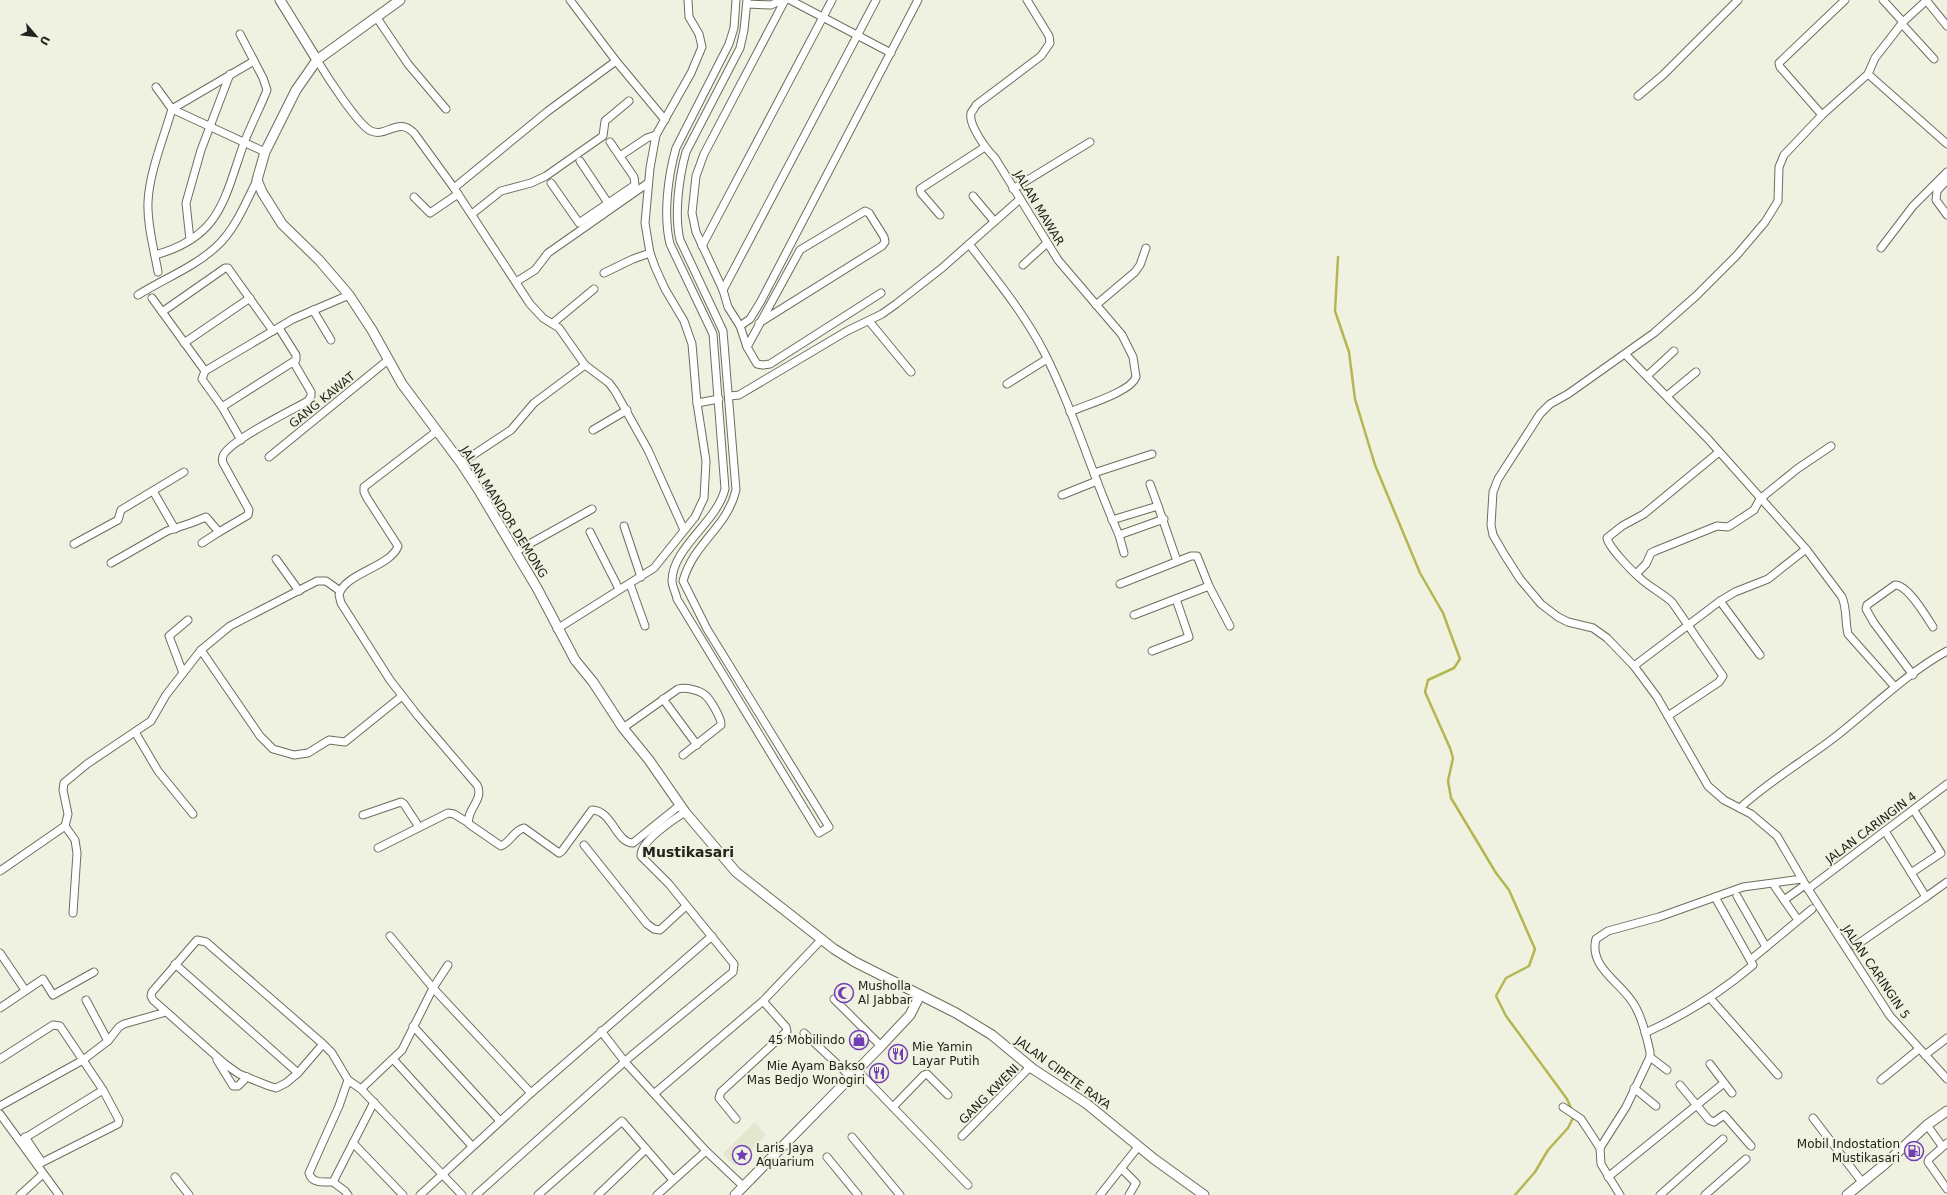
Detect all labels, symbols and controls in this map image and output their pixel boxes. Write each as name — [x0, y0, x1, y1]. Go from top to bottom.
north arrow — [16, 16, 56, 56]
text: U — [37, 33, 52, 47]
street label: JALAN MAWAR — [1011, 167, 1067, 248]
street label: GANG KAWAT — [286, 369, 358, 431]
street label: JALAN MANDOR DEMONG — [457, 443, 550, 580]
street label: JALAN CARINGIN 4 — [1822, 789, 1919, 867]
district label: Mustikasari — [642, 844, 734, 860]
street label: JALAN CARINGIN 5 — [1839, 922, 1913, 1022]
place label: Musholla Al Jabbar — [858, 979, 912, 1007]
mosque icon: Musholla Al Jabbar — [833, 982, 855, 1004]
shop icon: 45 Mobilindo — [848, 1029, 870, 1051]
place label: 45 Mobilindo — [768, 1033, 845, 1047]
street label: JALAN CIPETE RAYA — [1012, 1033, 1114, 1113]
place label: Mie Yamin Layar Putih — [912, 1040, 980, 1068]
restaurant icon: Mie Yamin Layar Putih — [887, 1043, 909, 1065]
place label: Mie Ayam Bakso Mas Bedjo Wonogiri — [747, 1059, 865, 1087]
street label: GANG KWENI — [956, 1061, 1022, 1127]
restaurant icon: Mie Ayam Bakso Mas Bedjo Wonogiri — [868, 1062, 890, 1084]
place label: Mobil Indostation Mustikasari — [1797, 1137, 1900, 1165]
fuel station icon: Mobil Indostation Mustikasari — [1903, 1140, 1925, 1162]
place label: Laris Jaya Aquarium — [756, 1141, 814, 1169]
place icon: Laris Jaya Aquarium — [731, 1144, 753, 1166]

